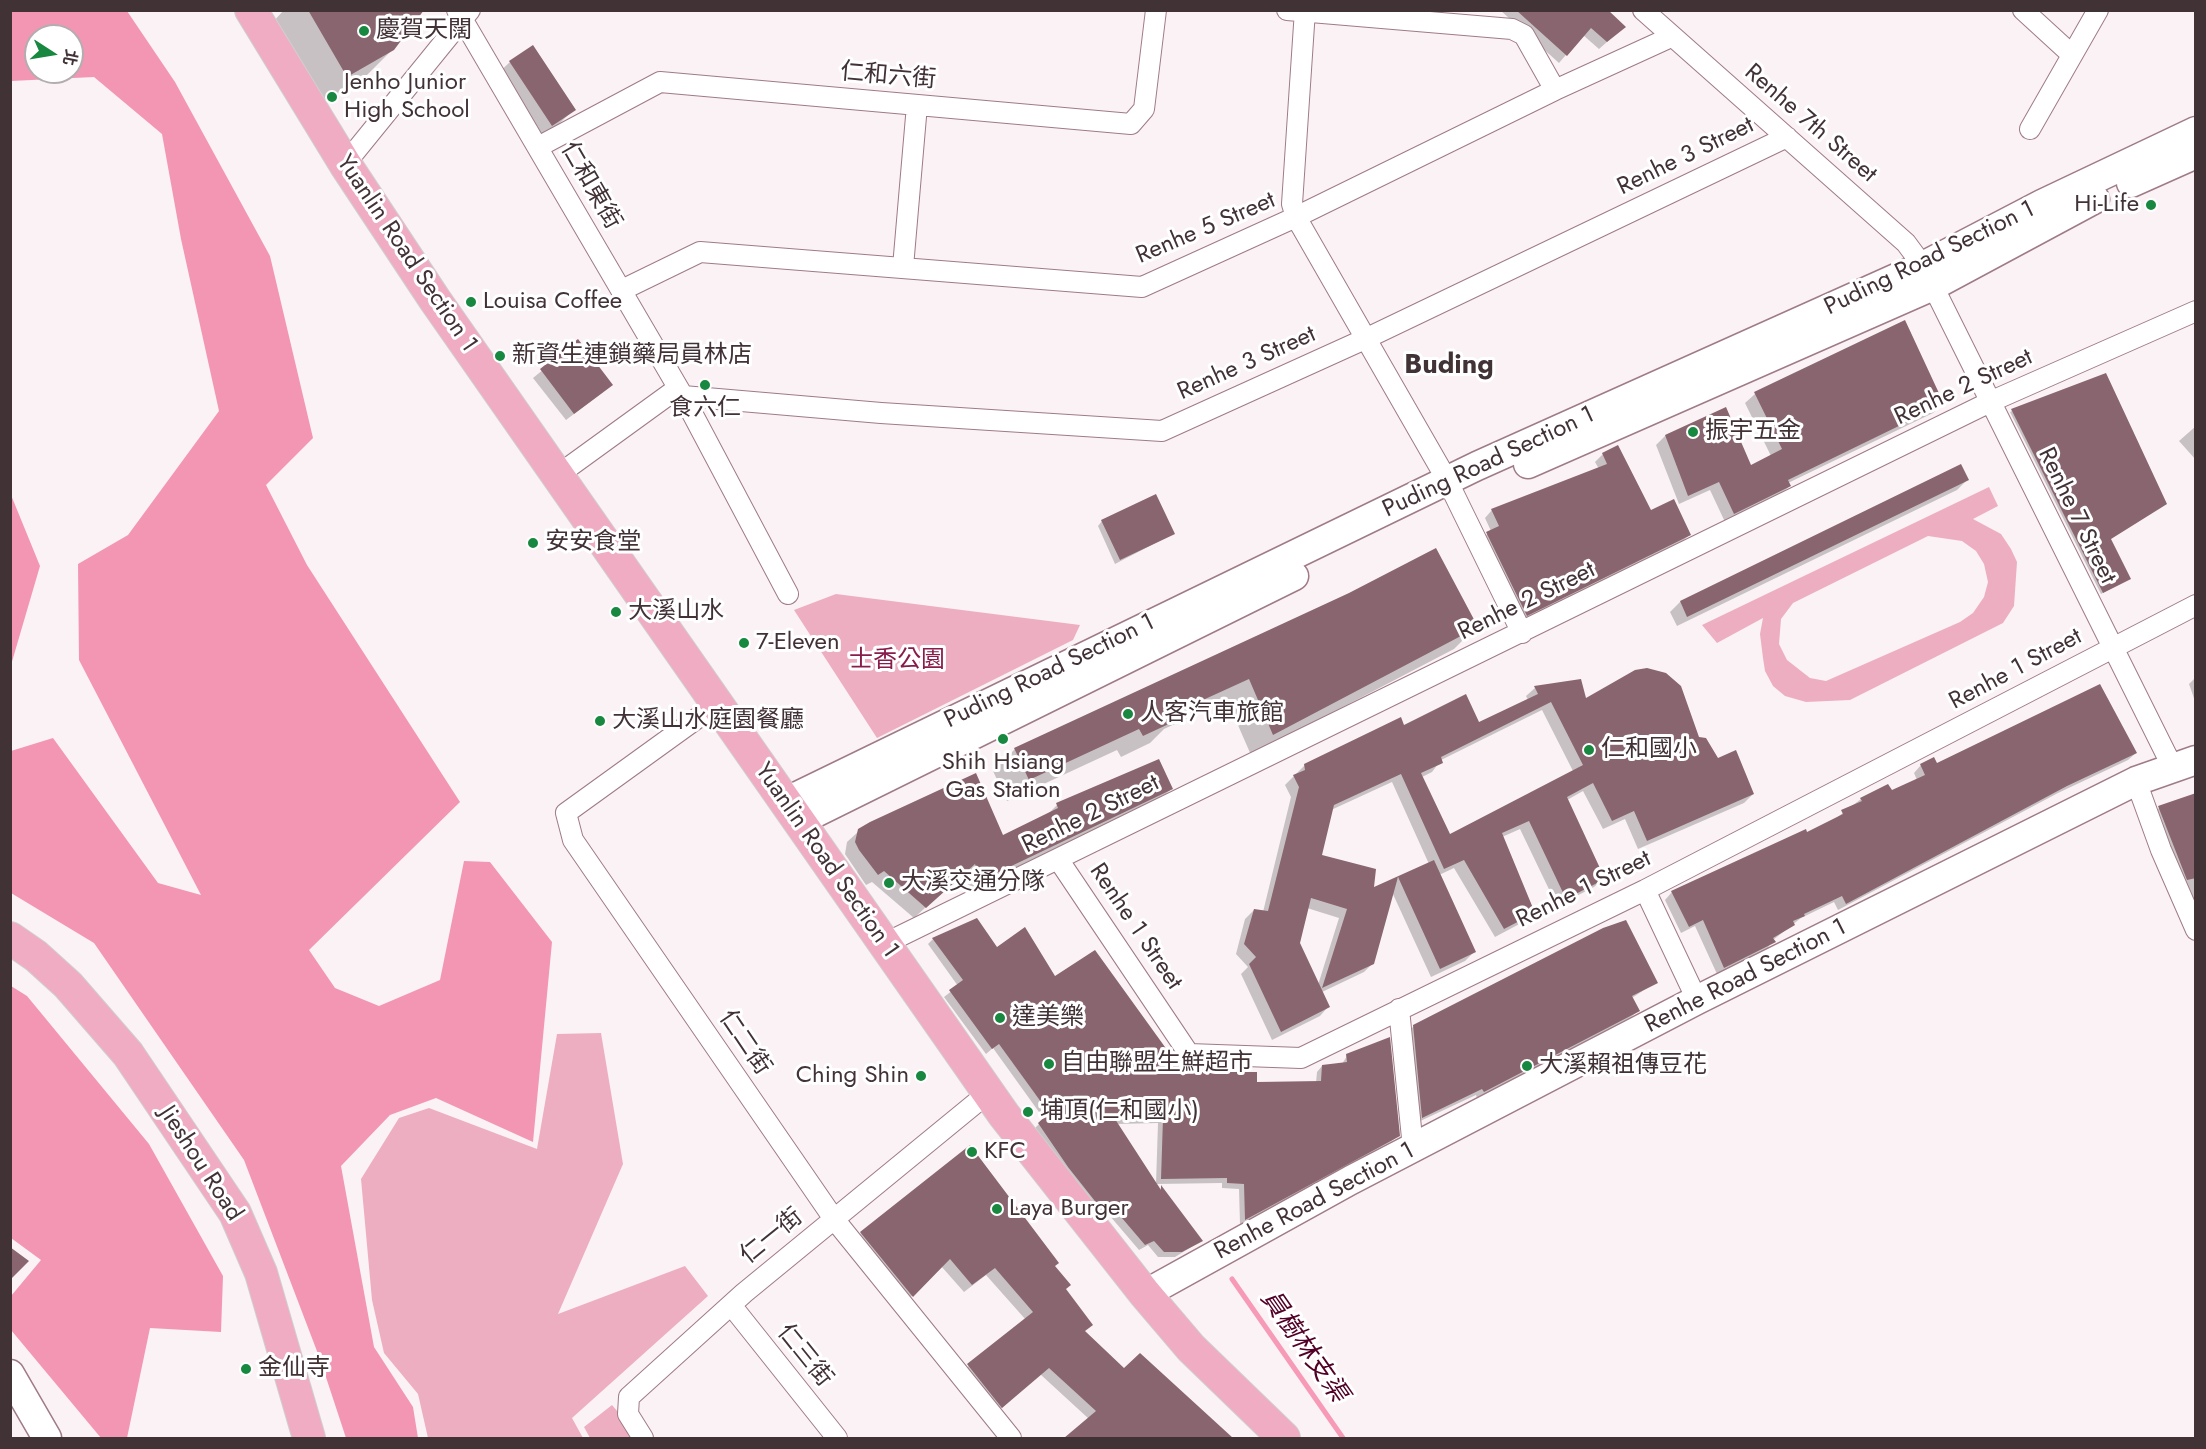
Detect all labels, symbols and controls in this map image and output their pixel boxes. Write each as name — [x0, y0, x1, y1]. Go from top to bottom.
place label: 慶賀天闊 — [376, 17, 472, 45]
north arrow — [24, 24, 84, 84]
marker: 慶賀天闊 — [357, 24, 371, 38]
text: 北 — [57, 47, 83, 68]
street label: 仁和六街 — [839, 58, 937, 96]
street label: Renhe 7th Street — [1738, 59, 1882, 189]
place label: Jenho Junior High School — [344, 69, 470, 125]
marker: Jenho Junior High School — [325, 90, 339, 104]
street label: Renhe 3 Street — [1613, 112, 1759, 202]
street label: 仁和東街 — [554, 137, 626, 235]
street label: Yuanlin Road Section 1 — [329, 150, 483, 358]
street label: Renhe 5 Street — [1132, 187, 1280, 271]
place label: Hi-Life — [2074, 191, 2139, 219]
street label: Puding Road Section 1 — [1820, 196, 2040, 322]
marker: Hi-Life — [2144, 198, 2158, 212]
place label: Louisa Coffee — [483, 288, 622, 316]
marker: Louisa Coffee — [464, 295, 478, 309]
street label: Renhe 3 Street — [1173, 321, 1321, 407]
place label: 新資生連鎖藥局員林店 — [512, 342, 752, 370]
street label: Renhe 2 Street — [1891, 344, 2037, 432]
marker: 新資生連鎖藥局員林店 — [493, 349, 507, 363]
district label: Buding — [1404, 350, 1494, 382]
marker: 食六仁 — [698, 378, 712, 392]
place label: 食六仁 — [669, 395, 741, 423]
street label: Puding Road Section 1 — [1379, 401, 1599, 525]
place label: 振宇五金 — [1705, 418, 1801, 446]
marker: 振宇五金 — [1686, 425, 1700, 439]
street label: Renhe 7 Street — [2031, 443, 2121, 589]
place label: 安安食堂 — [545, 529, 641, 557]
marker: 安安食堂 — [526, 536, 540, 550]
street label: Renhe 2 Street — [1454, 556, 1600, 648]
place label: 大溪山水 — [628, 598, 724, 626]
marker: 大溪山水 — [609, 605, 623, 619]
street label: Puding Road Section 1 — [940, 609, 1160, 735]
street label: Renhe 1 Street — [1945, 623, 2087, 717]
place label: 7-Eleven — [756, 629, 840, 657]
marker: 7-Eleven — [737, 636, 751, 650]
park label: 士香公園 — [849, 647, 945, 675]
place label: 人客汽車旅館 — [1140, 700, 1284, 728]
place label: 大溪山水庭園餐廳 — [612, 707, 804, 735]
marker: 人客汽車旅館 — [1121, 707, 1135, 721]
marker: 大溪山水庭園餐廳 — [593, 714, 607, 728]
marker: Shih Hsiang Gas Station — [996, 732, 1010, 746]
place label: 仁和國小 — [1601, 736, 1697, 764]
marker: 仁和國小 — [1582, 743, 1596, 757]
place label: Shih Hsiang Gas Station — [942, 749, 1064, 805]
street label: Yuanlin Road Section 1 — [748, 758, 904, 964]
street label: Renhe 2 Street — [1018, 769, 1164, 861]
street label: Renhe 1 Street — [1512, 845, 1656, 935]
street label: Renhe 1 Street — [1082, 859, 1188, 995]
place label: 大溪交通分隊 — [901, 869, 1045, 897]
marker: 大溪交通分隊 — [882, 876, 896, 890]
street label: Renhe Road Section 1 — [1640, 914, 1852, 1040]
place label: 達美樂 — [1012, 1004, 1084, 1032]
street label: 仁二街 — [712, 1005, 776, 1081]
marker: 達美樂 — [993, 1011, 1007, 1025]
place label: 自由聯盟生鮮超市 — [1061, 1050, 1253, 1078]
place label: 大溪賴祖傳豆花 — [1539, 1052, 1707, 1080]
marker: 自由聯盟生鮮超市 — [1042, 1057, 1056, 1071]
marker: 大溪賴祖傳豆花 — [1520, 1059, 1534, 1073]
place label: Ching Shin — [796, 1062, 909, 1090]
marker: Ching Shin — [914, 1069, 928, 1083]
place label: 埔頂(仁和國小) — [1040, 1098, 1199, 1126]
street label: Jieshou Road — [152, 1101, 248, 1227]
marker: 埔頂(仁和國小) — [1021, 1105, 1035, 1119]
street label: Renhe Road Section 1 — [1210, 1137, 1420, 1267]
place label: KFC — [984, 1138, 1026, 1166]
marker: KFC — [965, 1145, 979, 1159]
place label: Laya Burger — [1009, 1195, 1129, 1223]
marker: Laya Burger — [990, 1202, 1004, 1216]
street label: 仁一街 — [735, 1203, 809, 1271]
water label: 員樹林支渠 — [1253, 1285, 1353, 1409]
street label: 仁三街 — [770, 1319, 838, 1393]
place label: 金仙寺 — [258, 1355, 330, 1383]
marker: 金仙寺 — [239, 1362, 253, 1376]

